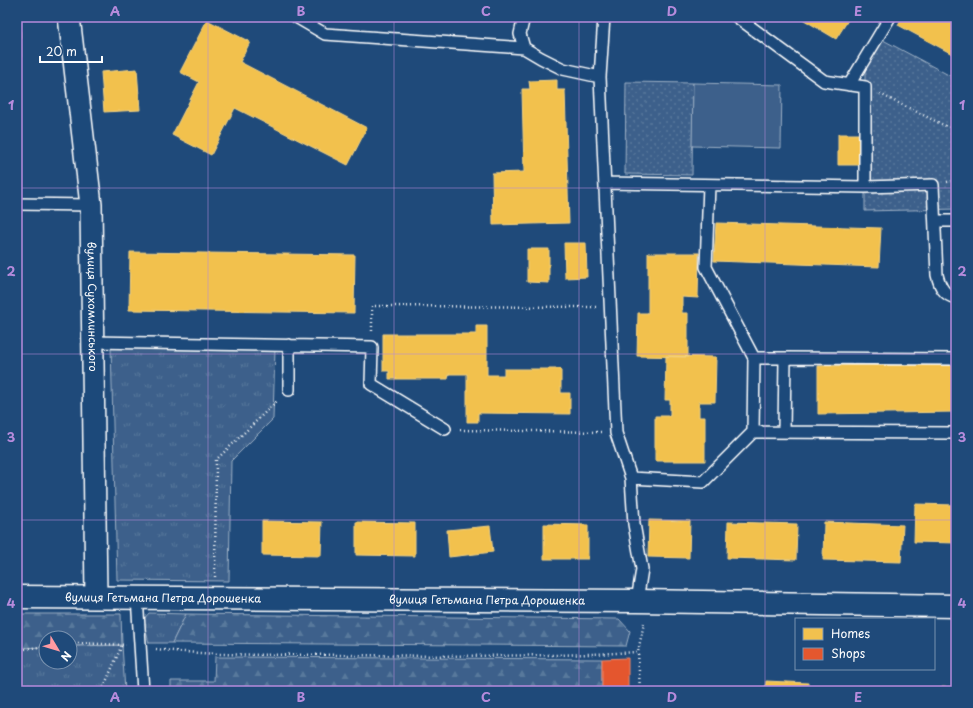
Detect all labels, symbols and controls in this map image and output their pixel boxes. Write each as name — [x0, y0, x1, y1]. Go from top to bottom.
text: A — [110, 1, 120, 20]
text: B — [297, 1, 306, 20]
text: C — [481, 1, 491, 20]
text: D — [667, 1, 677, 20]
text: E — [854, 1, 862, 20]
scale bar — [40, 38, 102, 64]
text: 20 m — [46, 42, 77, 60]
text: 1 — [8, 95, 14, 114]
text: 1 — [959, 95, 965, 114]
street label: вулиця Сухомлинського — [83, 242, 102, 372]
text: 2 — [6, 261, 16, 280]
text: 2 — [957, 261, 967, 280]
text: 3 — [7, 427, 16, 446]
text: 3 — [958, 427, 967, 446]
street label: вулиця Гетьмана Петра Дорошенка — [65, 588, 261, 607]
street label: вулиця Гетьмана Петра Дорошенка — [389, 590, 585, 609]
text: 4 — [7, 593, 16, 612]
text: 4 — [958, 593, 967, 612]
legend — [795, 618, 935, 670]
text: Homes — [831, 624, 870, 642]
north arrow — [38, 630, 78, 670]
text: Shops — [831, 644, 866, 662]
text: N — [57, 648, 76, 665]
text: A — [110, 687, 120, 706]
text: B — [297, 687, 306, 706]
text: C — [481, 687, 491, 706]
text: D — [667, 687, 677, 706]
text: E — [854, 687, 862, 706]

